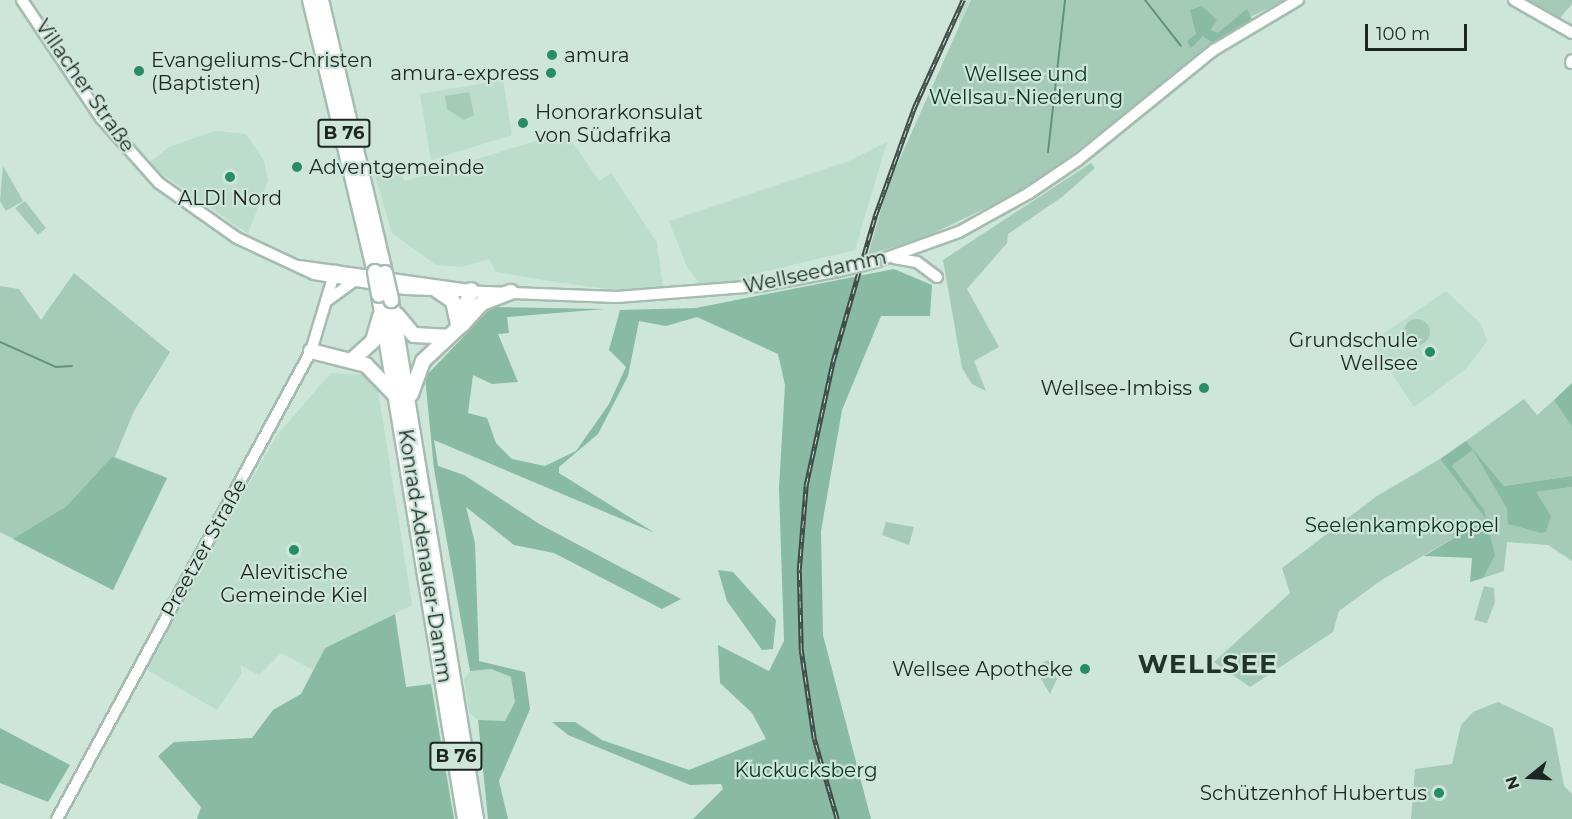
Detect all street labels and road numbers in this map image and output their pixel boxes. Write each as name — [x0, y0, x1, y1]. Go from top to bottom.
street label: Villacher Straße — [30, 15, 140, 157]
road number: B 76 — [317, 118, 371, 148]
street label: Wellseedamm — [741, 245, 889, 299]
street label: Konrad-Adenauer-Damm — [393, 427, 457, 685]
street label: Preetzer Straße — [156, 475, 252, 621]
road number: B 76 — [429, 741, 483, 771]

